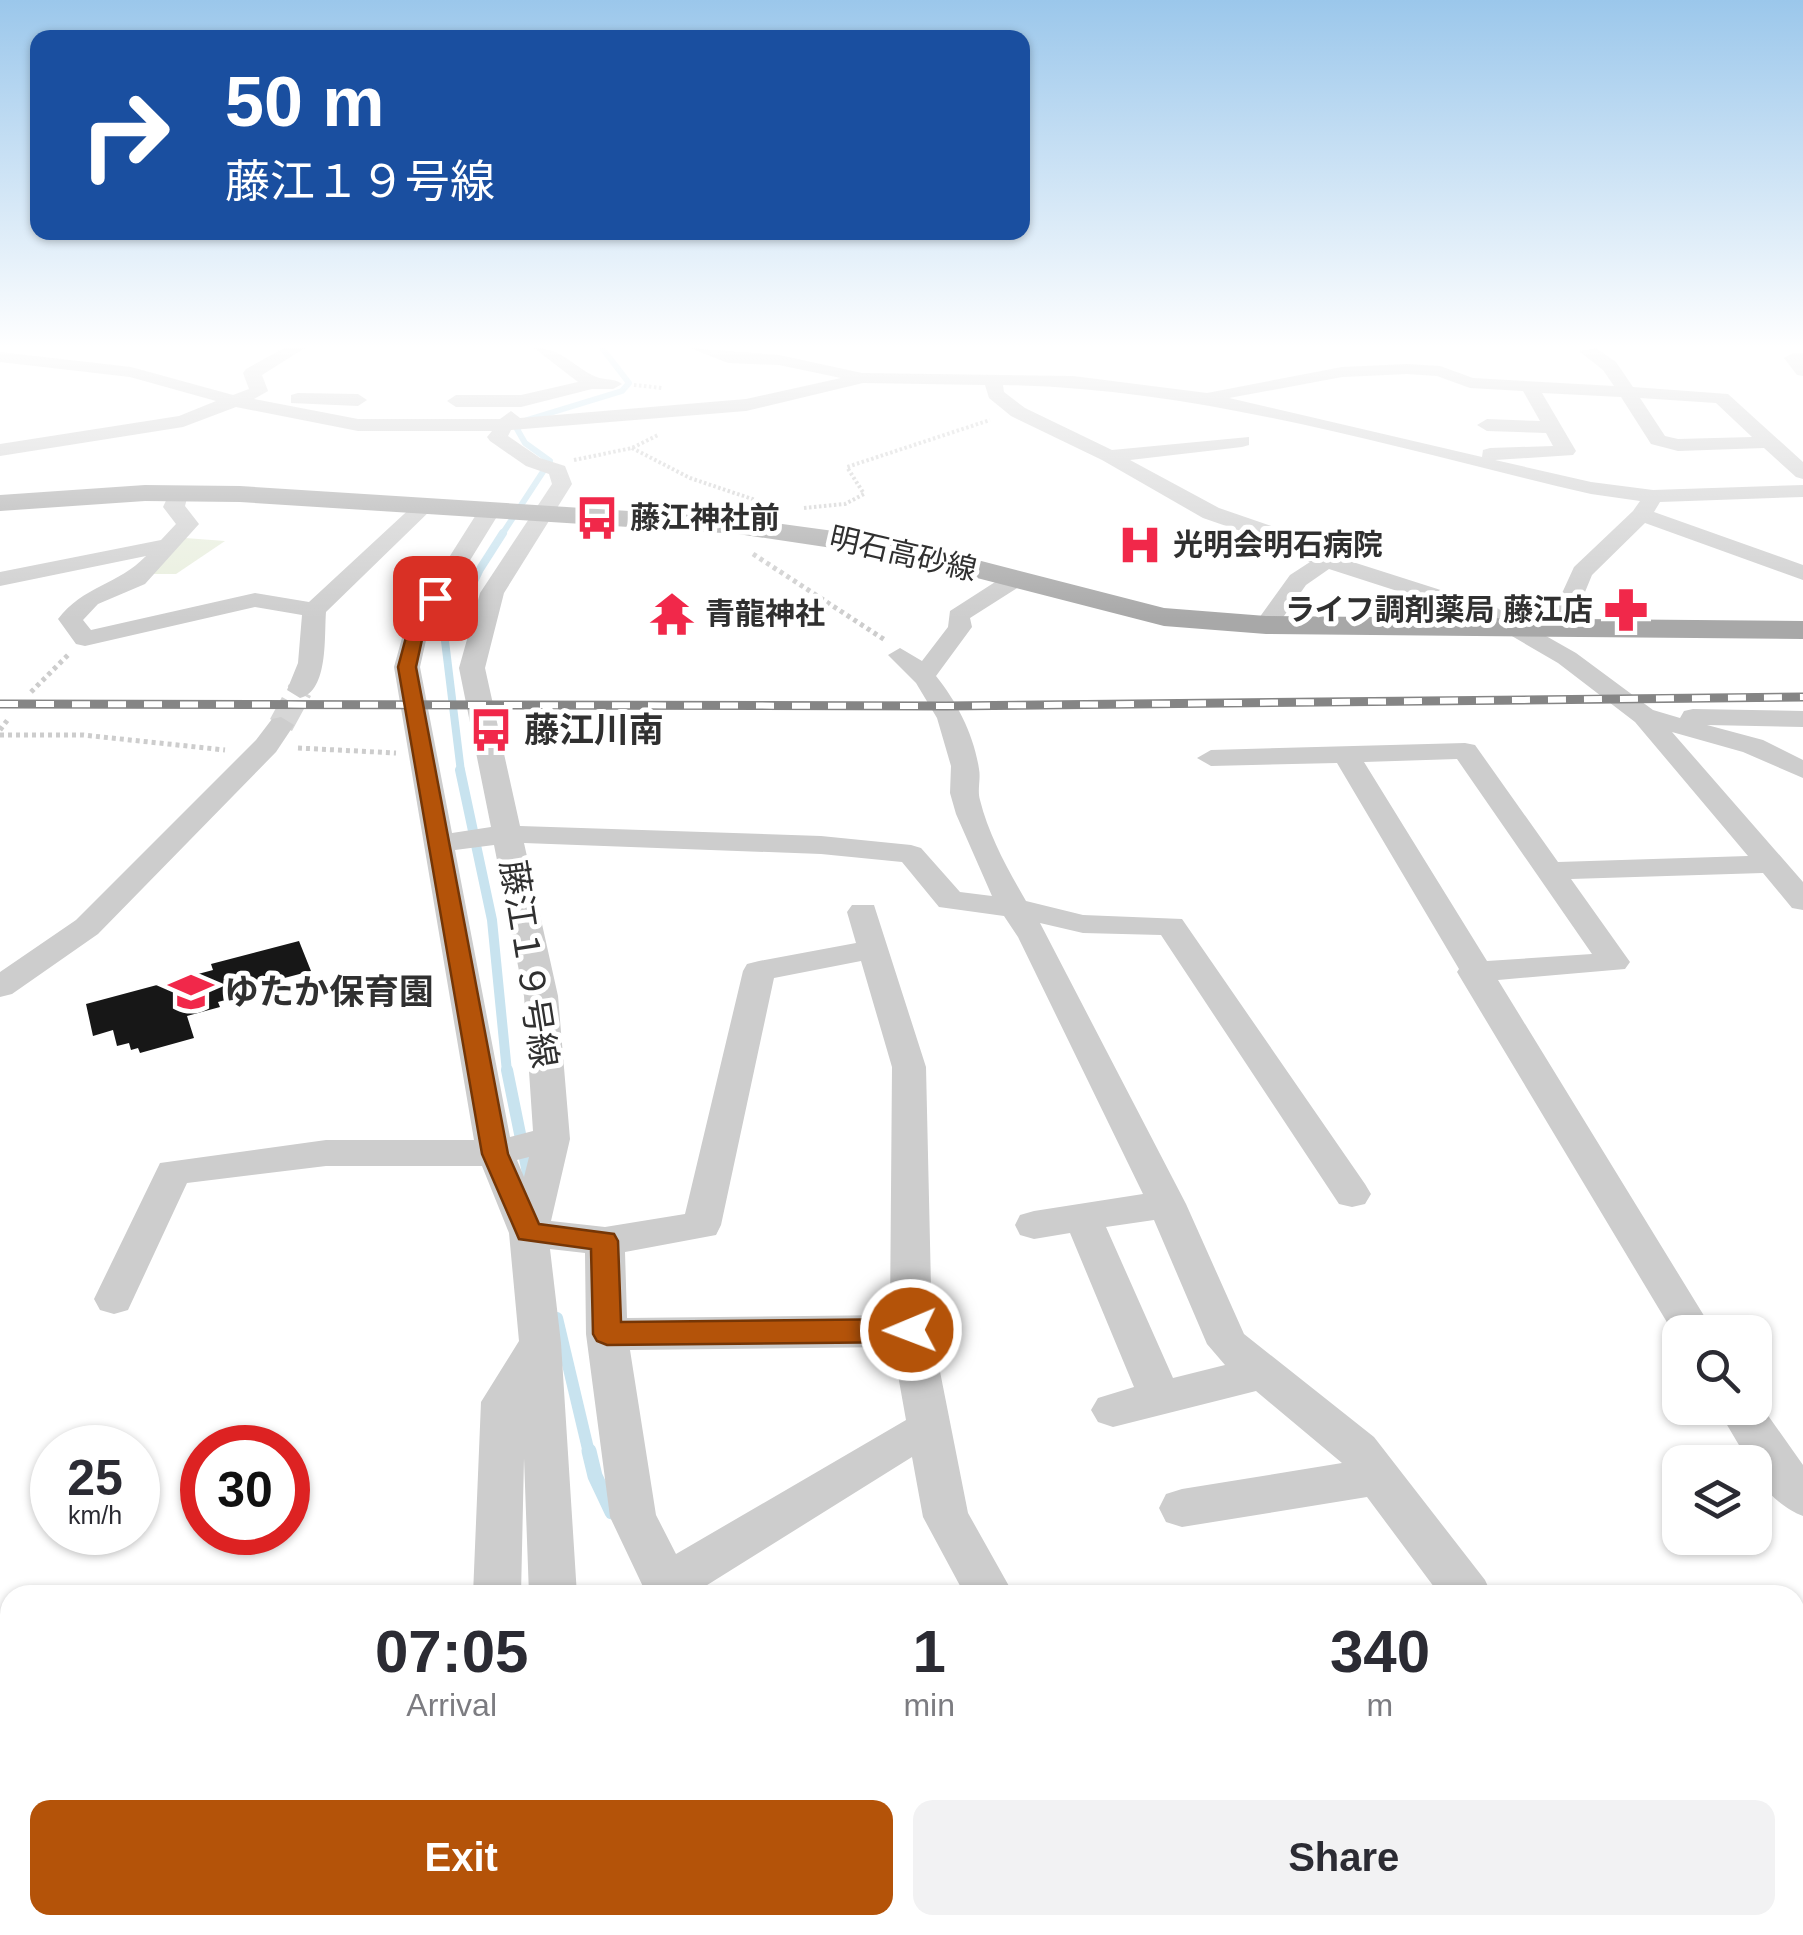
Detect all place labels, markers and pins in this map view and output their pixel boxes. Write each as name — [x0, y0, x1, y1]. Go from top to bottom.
bus stop icon: 藤江神社前 — [573, 494, 621, 542]
place label: 藤江神社前 — [630, 501, 780, 534]
hospital icon: 光明会明石病院 — [1116, 521, 1164, 569]
place label: 光明会明石病院 — [1173, 528, 1383, 561]
pin — [393, 556, 478, 641]
pharmacy icon: ライフ調剤薬局 藤江店 — [1602, 586, 1650, 634]
temple icon: 青龍神社 — [648, 590, 696, 638]
place label: ライフ調剤薬局 藤江店 — [1285, 593, 1593, 626]
place label: 青龍神社 — [705, 597, 825, 630]
bus stop icon: 藤江川南 — [467, 706, 515, 754]
place label: 藤江川南 — [524, 710, 664, 749]
school or university icon: ゆたか保育園 — [167, 968, 215, 1016]
place label: ゆたか保育園 — [224, 972, 434, 1011]

